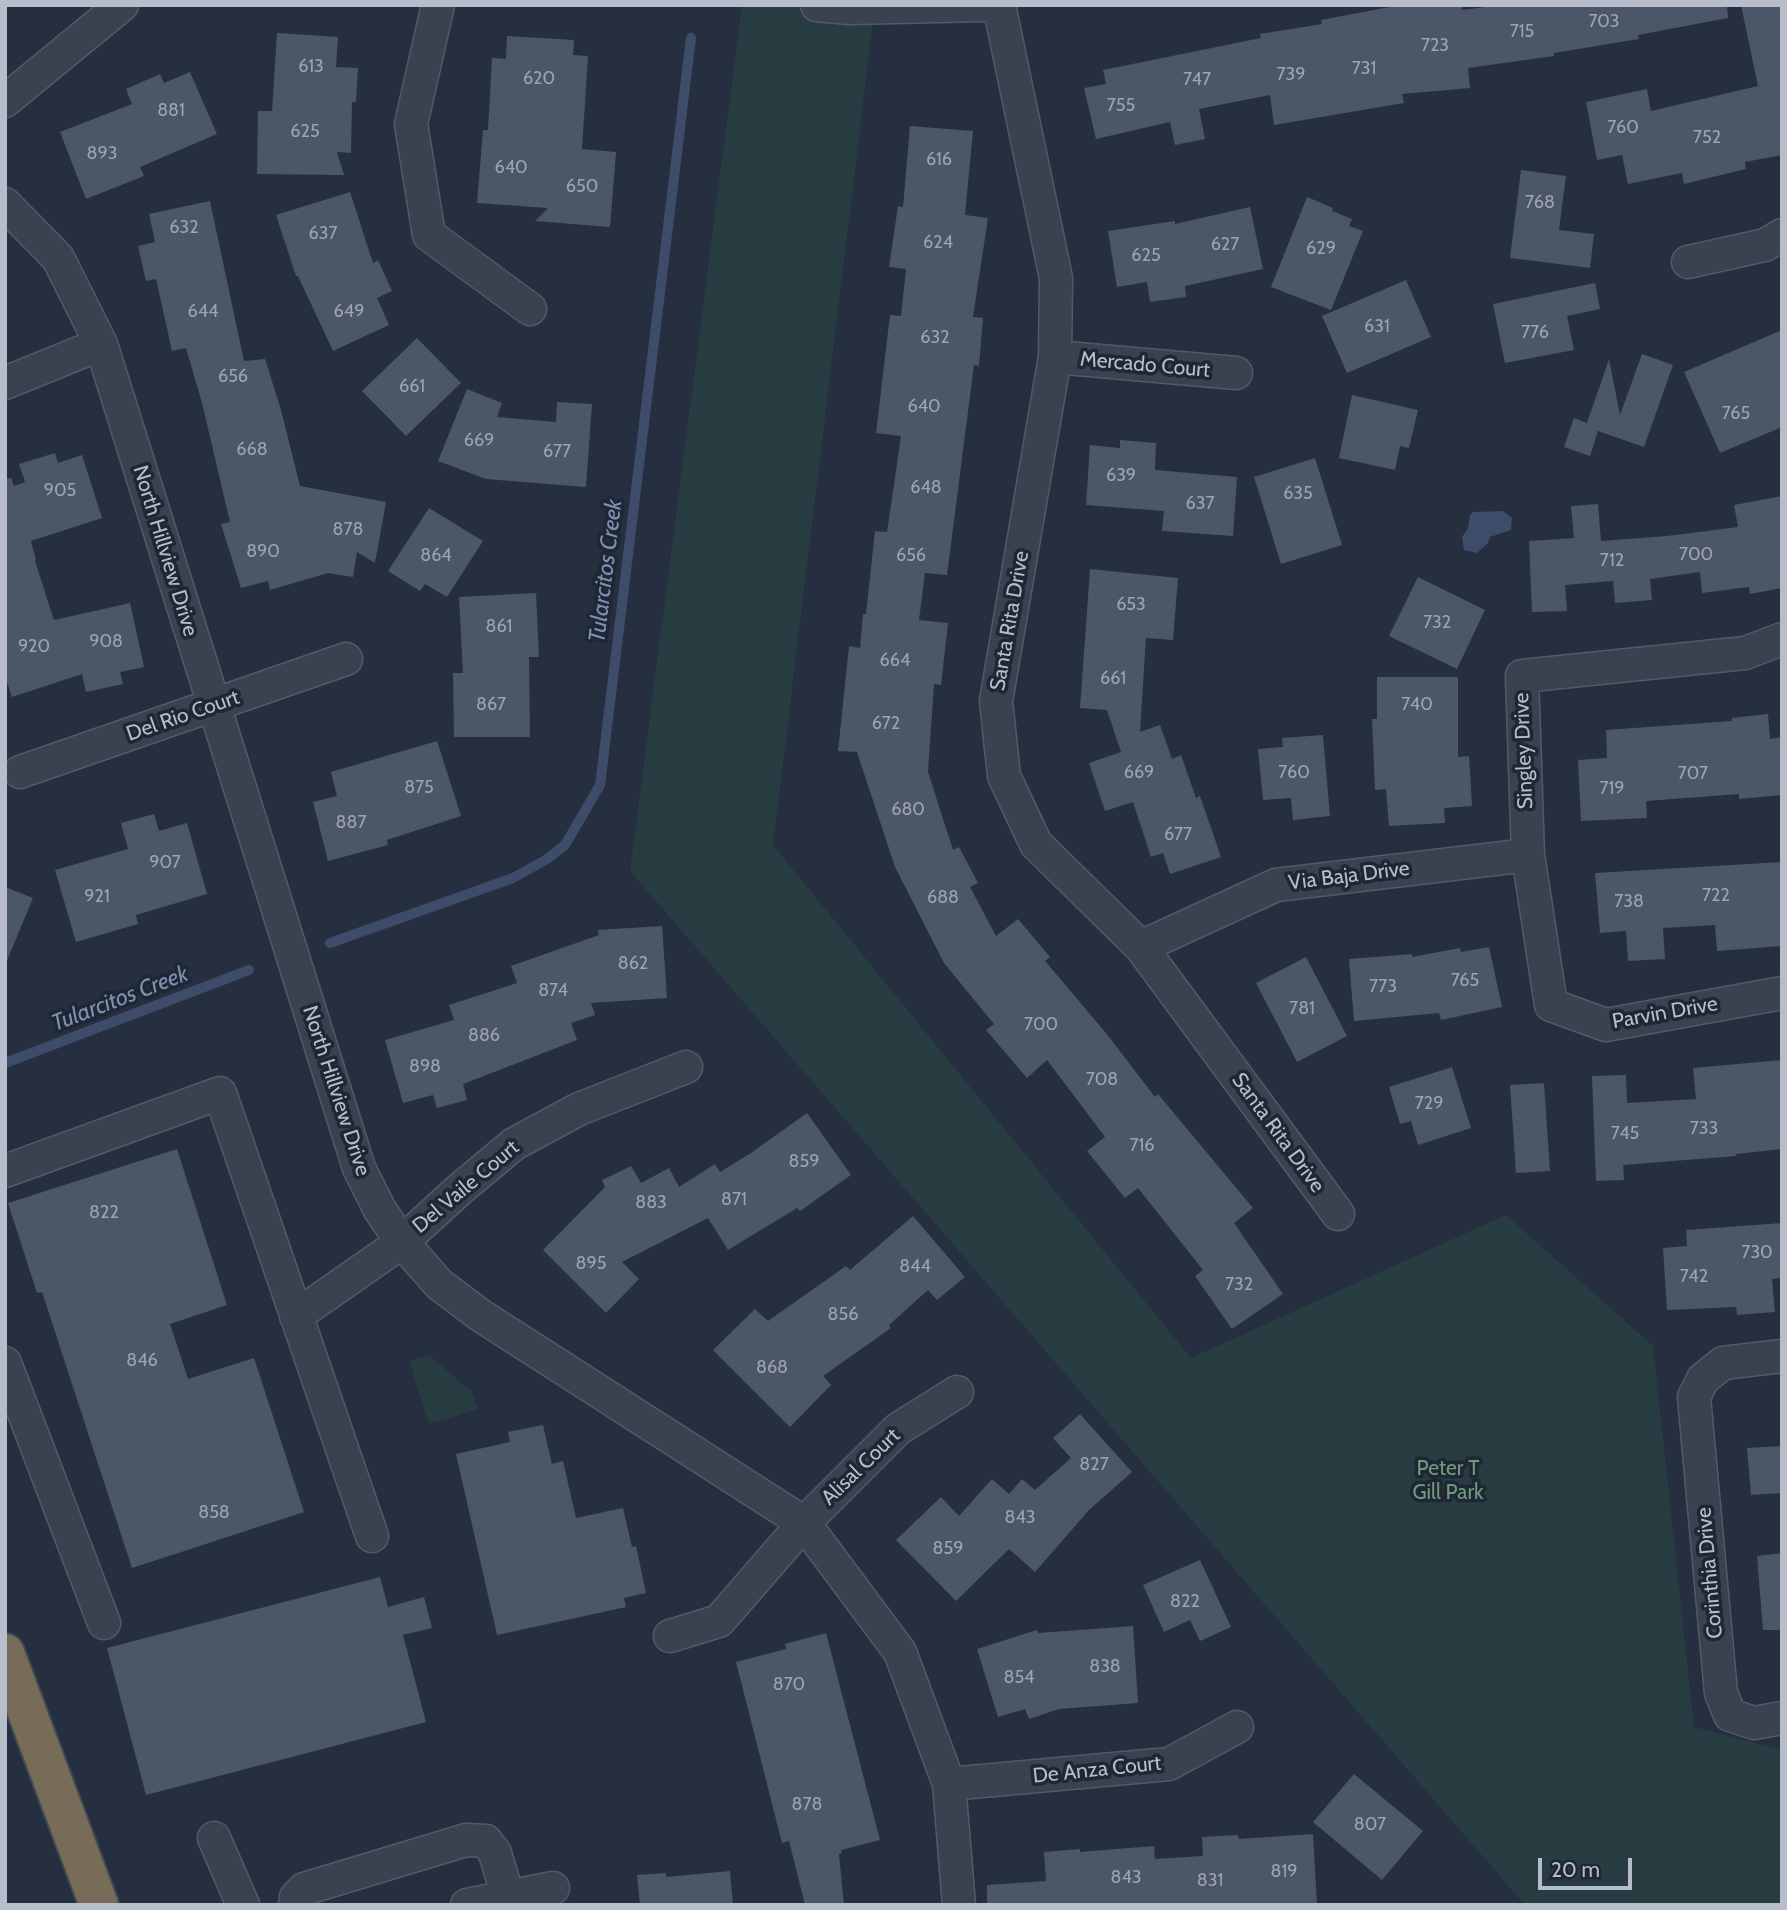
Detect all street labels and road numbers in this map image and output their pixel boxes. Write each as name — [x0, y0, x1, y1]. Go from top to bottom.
street label: Mercado Court — [1079, 347, 1211, 383]
street label: North Hillview Drive — [127, 463, 203, 639]
street label: Santa Rita Drive — [985, 549, 1035, 693]
street label: Del Rio Court — [123, 685, 243, 747]
street label: Singley Drive — [1509, 692, 1539, 810]
street label: Via Baja Drive — [1287, 856, 1411, 896]
street label: Parvin Drive — [1610, 991, 1720, 1035]
street label: North Hillview Drive — [297, 1003, 375, 1179]
street label: Santa Rita Drive — [1226, 1068, 1330, 1198]
street label: Del Vaile Court — [408, 1135, 524, 1239]
street label: Alisal Court — [816, 1423, 906, 1511]
street label: Corinthia Drive — [1692, 1506, 1728, 1640]
street label: De Anza Court — [1032, 1751, 1162, 1789]

